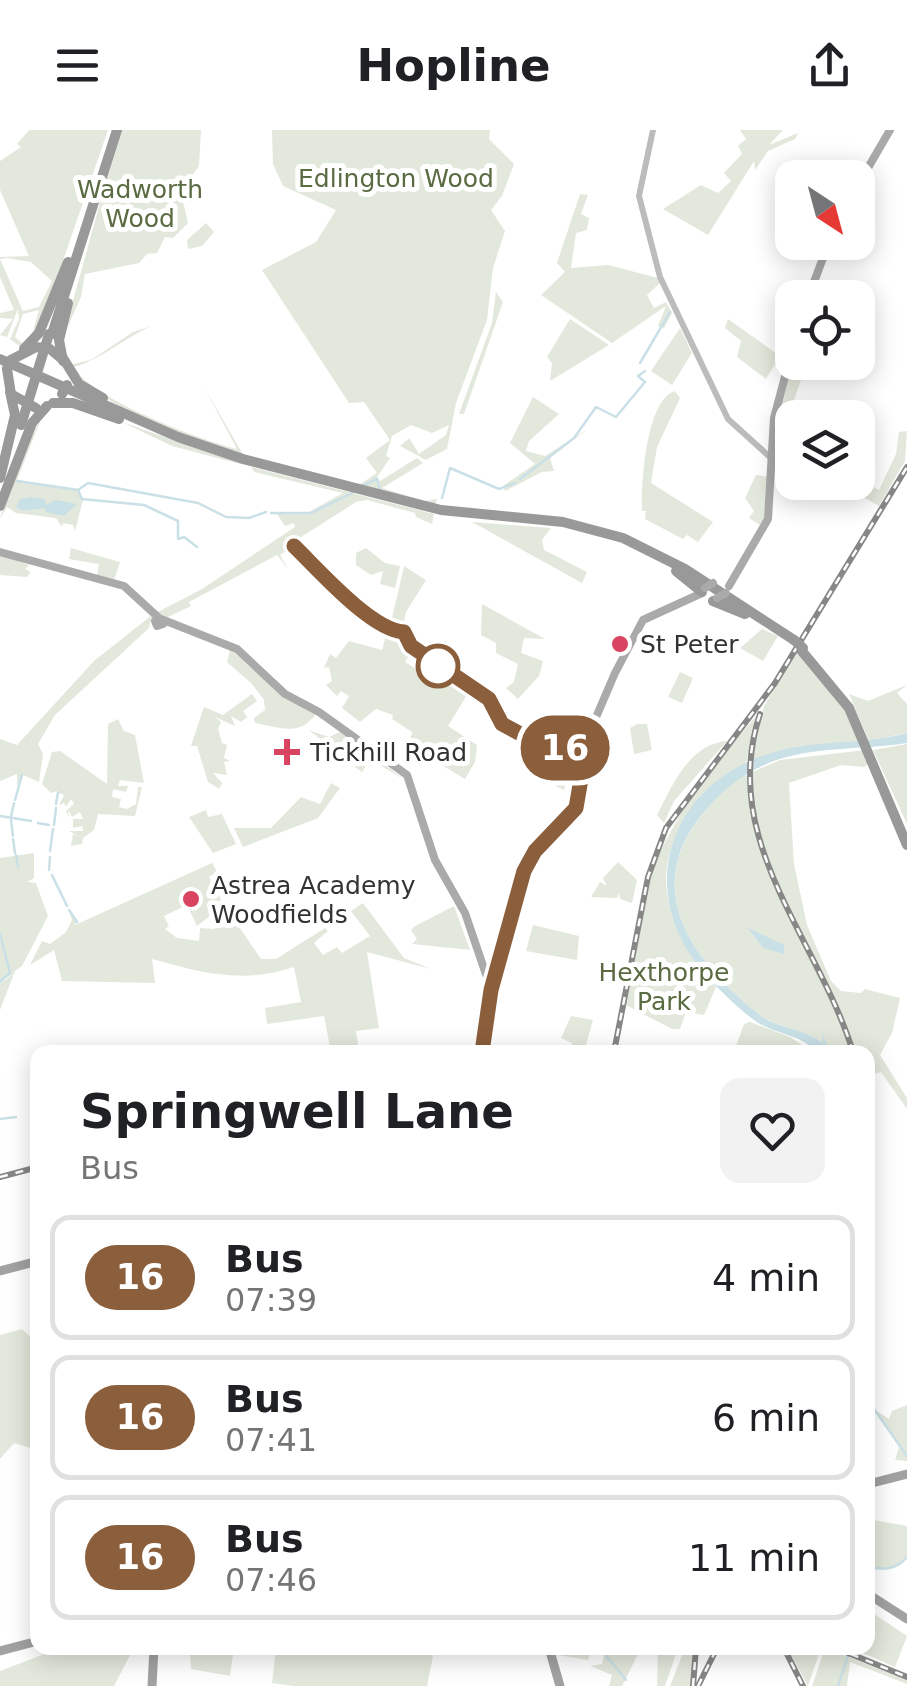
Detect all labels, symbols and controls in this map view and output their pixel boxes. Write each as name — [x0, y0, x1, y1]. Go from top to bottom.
icon: menu — [50, 38, 105, 93]
icon: share — [802, 38, 857, 93]
text: Hopline — [356, 39, 551, 92]
north arrow — [775, 160, 875, 260]
map controls — [775, 160, 875, 500]
park label: Edlington Wood — [298, 164, 494, 193]
park label: Wadworth Wood — [77, 175, 203, 233]
button: locate — [775, 280, 875, 380]
button: layers — [775, 400, 875, 500]
place label: St Peter — [640, 630, 739, 659]
marker: St Peter — [609, 633, 631, 655]
unlabelled marker — [417, 645, 459, 687]
line badge: 16 — [520, 716, 610, 780]
text: 16 — [541, 728, 589, 768]
place label: Tickhill Road — [309, 738, 467, 767]
marker: Tickhill Road — [274, 739, 300, 765]
place label: Astrea Academy Woodfields — [211, 871, 416, 929]
marker: Astrea Academy Woodfields — [180, 888, 202, 910]
park label: Hexthorpe Park — [598, 958, 730, 1016]
button: heart — [720, 1078, 825, 1183]
text: Springwell Lane — [80, 1083, 514, 1139]
text: Bus — [80, 1149, 139, 1187]
text: Bus — [225, 1237, 304, 1281]
text: 4 min — [712, 1256, 820, 1300]
text: 16 — [116, 1257, 164, 1297]
text: 07:39 — [225, 1281, 317, 1319]
text: Bus — [225, 1377, 304, 1421]
text: 6 min — [712, 1396, 820, 1440]
text: 16 — [116, 1397, 164, 1437]
text: 07:41 — [225, 1421, 317, 1459]
text: Bus — [225, 1517, 304, 1561]
text: 11 min — [688, 1536, 820, 1580]
text: 16 — [116, 1537, 164, 1577]
text: 07:46 — [225, 1561, 317, 1599]

